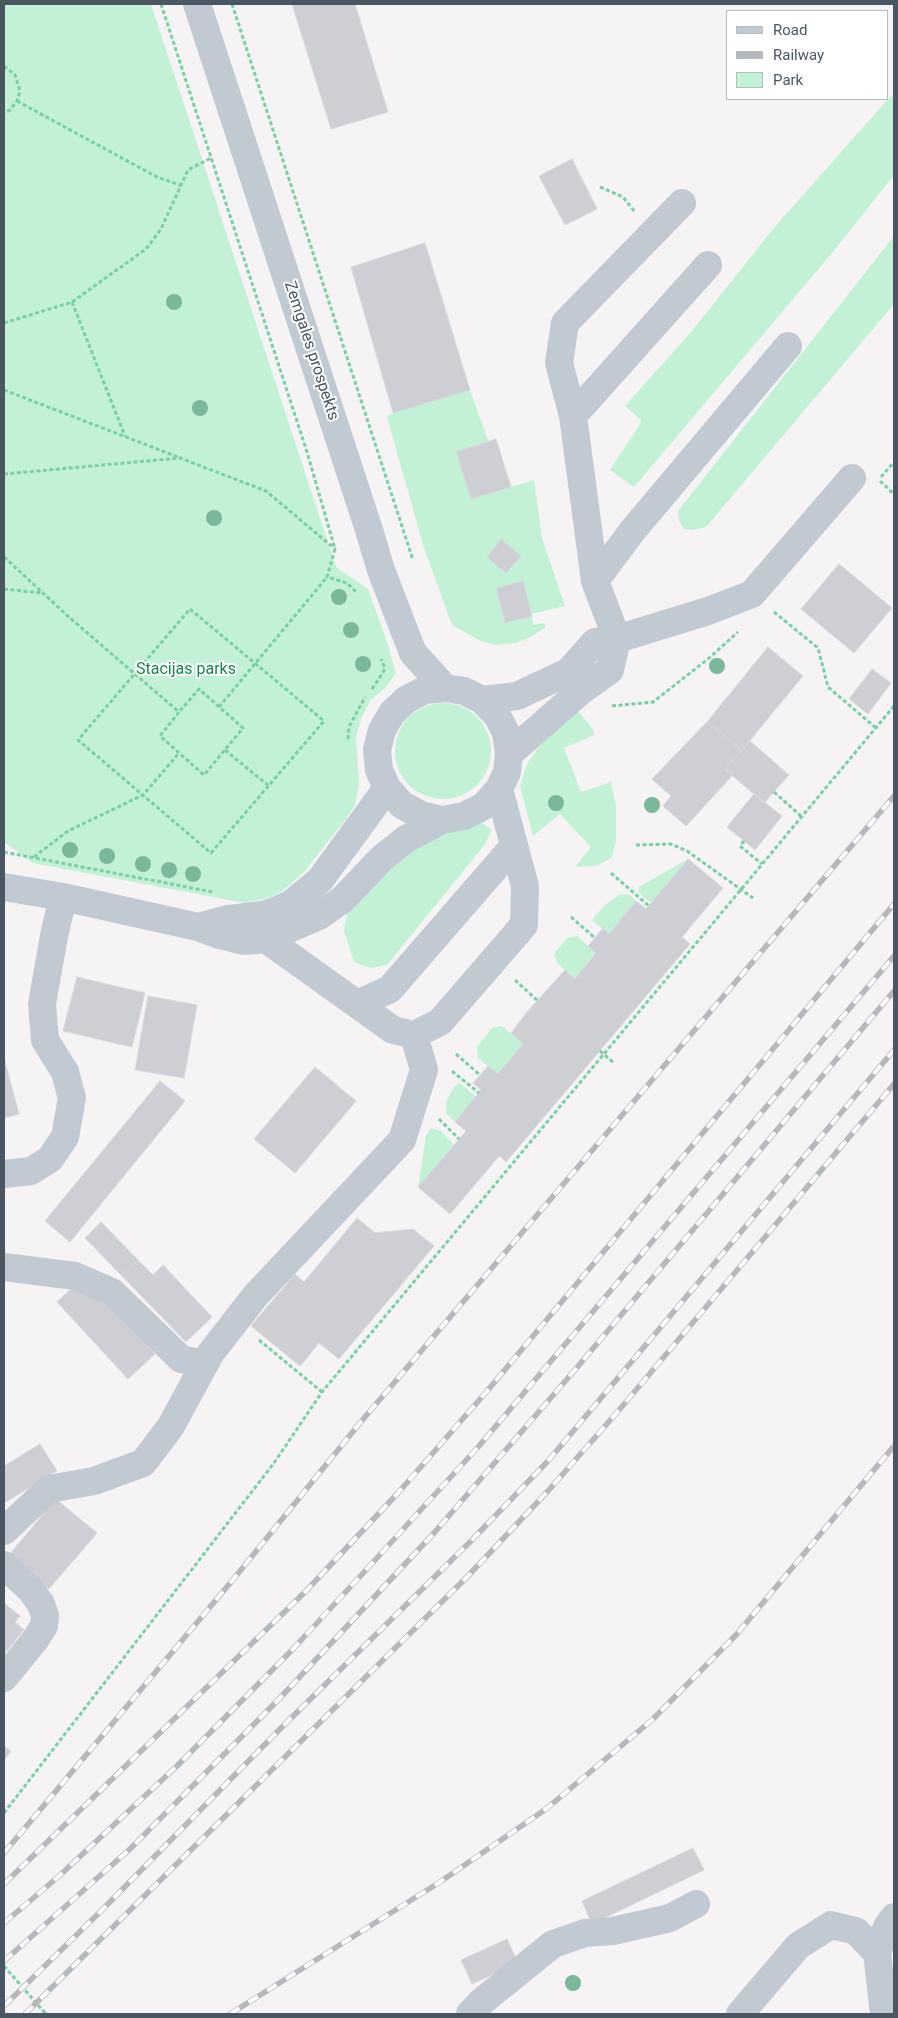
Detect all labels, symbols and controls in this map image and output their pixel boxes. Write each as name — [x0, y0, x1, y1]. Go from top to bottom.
legend — [726, 10, 888, 100]
text: Road — [773, 21, 807, 39]
text: Railway — [773, 46, 824, 64]
text: Park — [773, 71, 803, 89]
street label: Zemgales prospekts — [279, 279, 343, 423]
park label: Stacijas parks — [136, 660, 236, 680]

